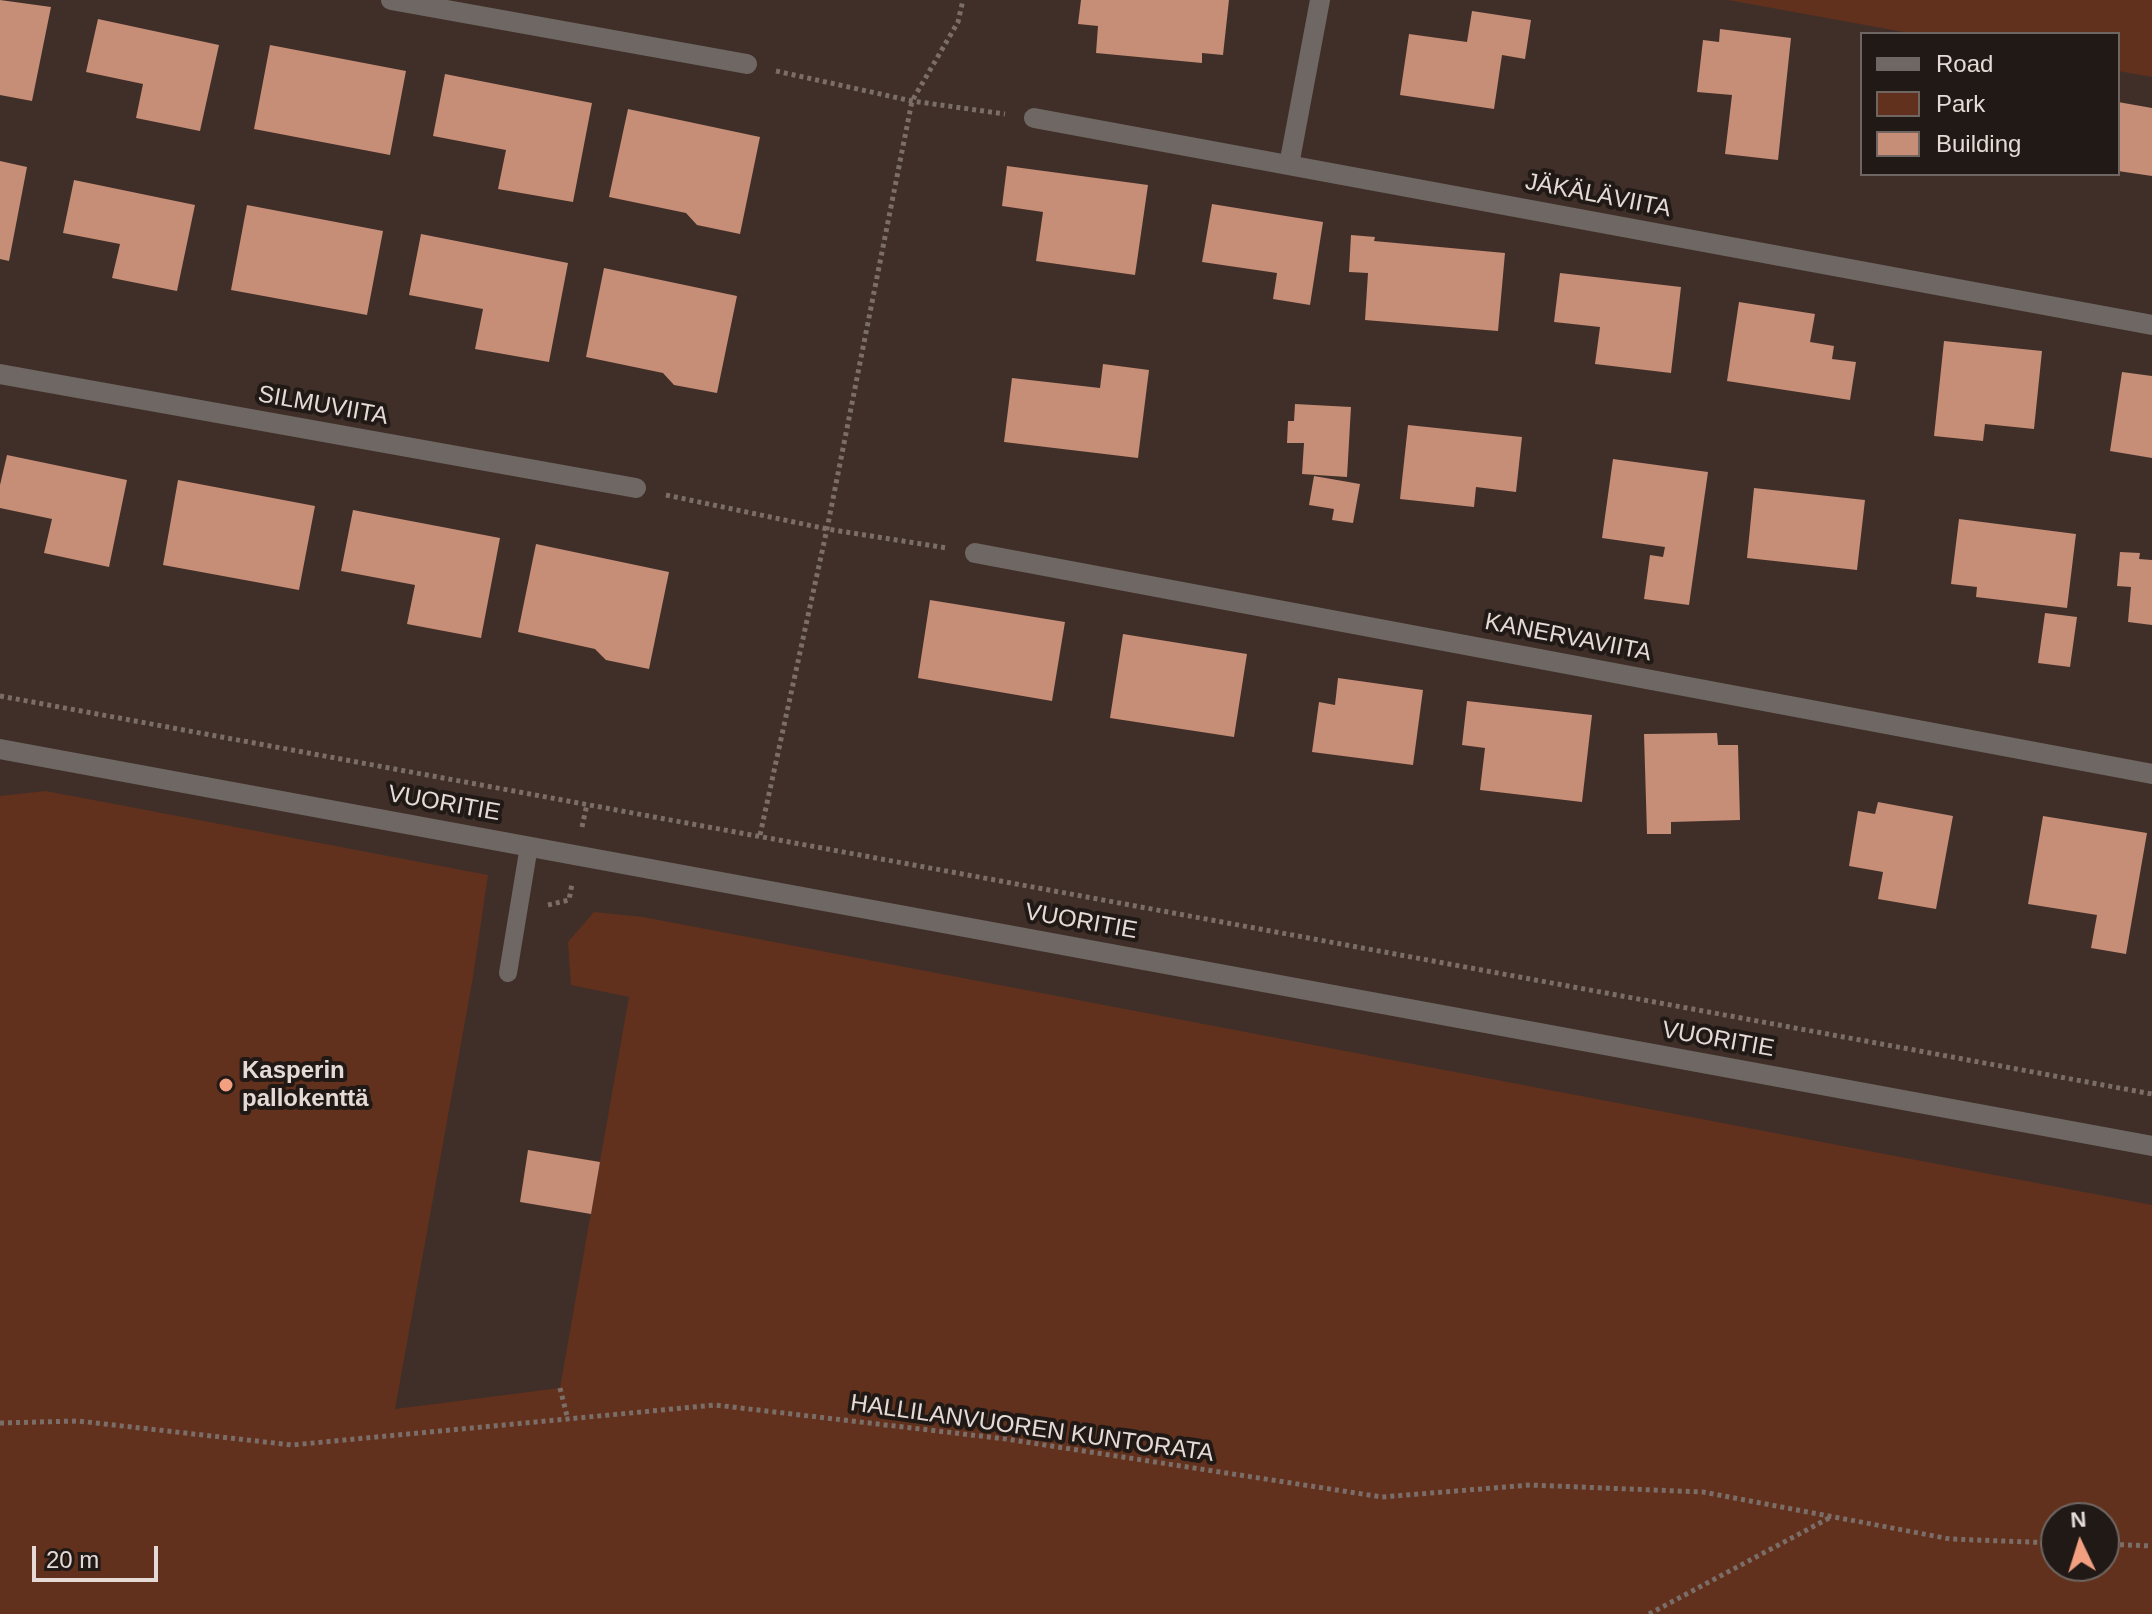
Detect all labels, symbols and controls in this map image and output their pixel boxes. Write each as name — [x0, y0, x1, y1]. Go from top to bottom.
legend — [1860, 32, 2120, 176]
text: Road — [1936, 50, 1993, 77]
text: Park — [1936, 90, 1985, 117]
text: Building — [1936, 130, 2021, 157]
street label: JÄKÄLÄVIITA — [1523, 168, 1673, 224]
street label: SILMUVIITA — [256, 380, 390, 432]
street label: KANERVAVIITA — [1482, 608, 1654, 668]
street label: VUORITIE — [386, 780, 502, 828]
street label: VUORITIE — [1023, 898, 1139, 946]
street label: VUORITIE — [1660, 1016, 1776, 1064]
place label: Kasperin pallokenttä — [242, 1057, 369, 1113]
marker: Kasperin pallokenttä — [217, 1076, 235, 1094]
street label: HALLILANVUOREN KUNTORATA — [848, 1389, 1216, 1469]
north arrow — [2040, 1502, 2120, 1582]
text: N — [2070, 1507, 2087, 1533]
scale bar — [36, 1530, 162, 1580]
text: 20 m — [46, 1546, 99, 1573]

